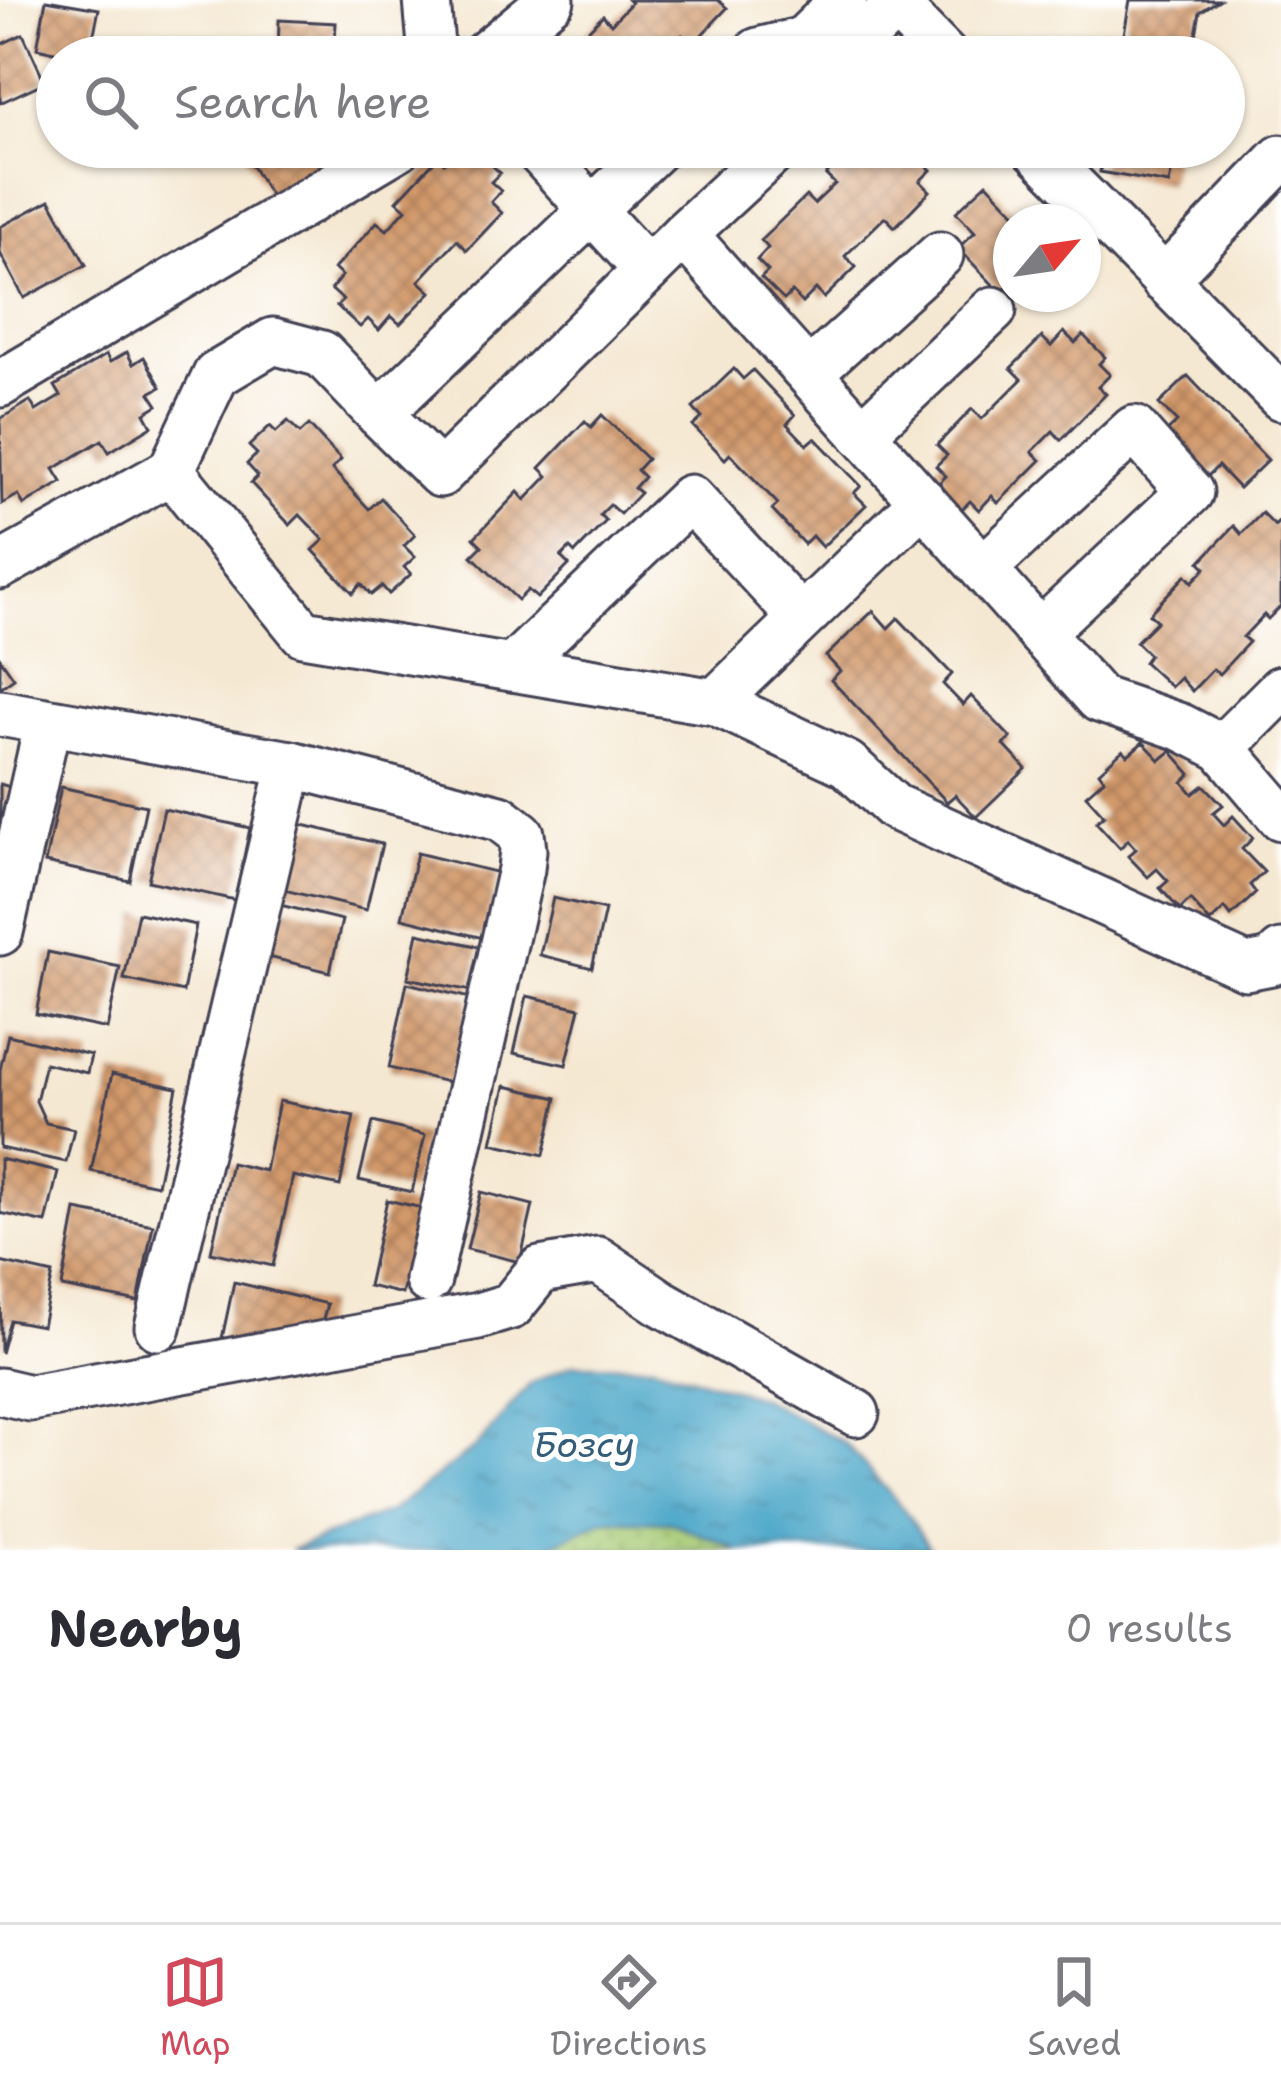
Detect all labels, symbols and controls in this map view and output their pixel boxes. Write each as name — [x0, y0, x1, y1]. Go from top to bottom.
search box — [36, 36, 1245, 168]
icon: search — [78, 69, 144, 135]
text: Search here — [174, 72, 431, 132]
north arrow — [993, 204, 1101, 312]
water label: Бозсу — [533, 1420, 635, 1469]
text: Nearby — [48, 1594, 243, 1662]
text: 0 results — [1066, 1602, 1233, 1654]
tab: Map — [160, 1949, 231, 2066]
tab: Directions — [550, 1949, 708, 2066]
tab: Saved — [1027, 1949, 1121, 2066]

